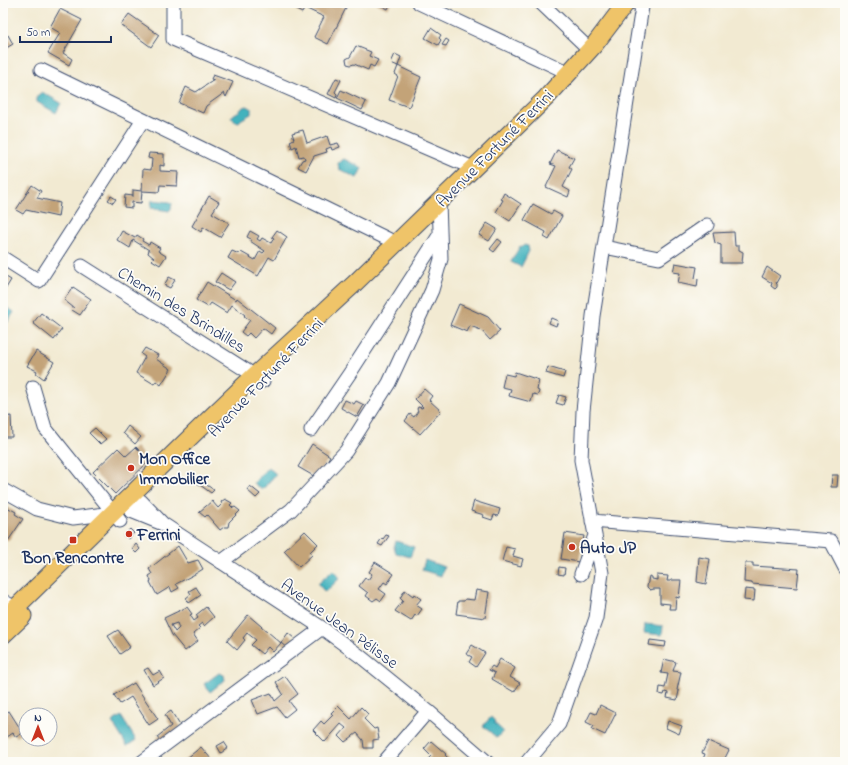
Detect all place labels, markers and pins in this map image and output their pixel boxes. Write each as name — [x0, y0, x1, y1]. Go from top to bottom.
place label: Mon Office Immobilier — [139, 447, 212, 492]
marker: Mon Office Immobilier — [126, 463, 136, 473]
place label: Ferrini — [136, 523, 181, 548]
marker: Ferrini — [124, 529, 134, 539]
marker: Bon Rencontre — [68, 535, 78, 545]
place label: Auto JP — [580, 536, 636, 561]
marker: Auto JP — [567, 542, 577, 552]
place label: Bon Rencontre — [21, 546, 125, 571]

